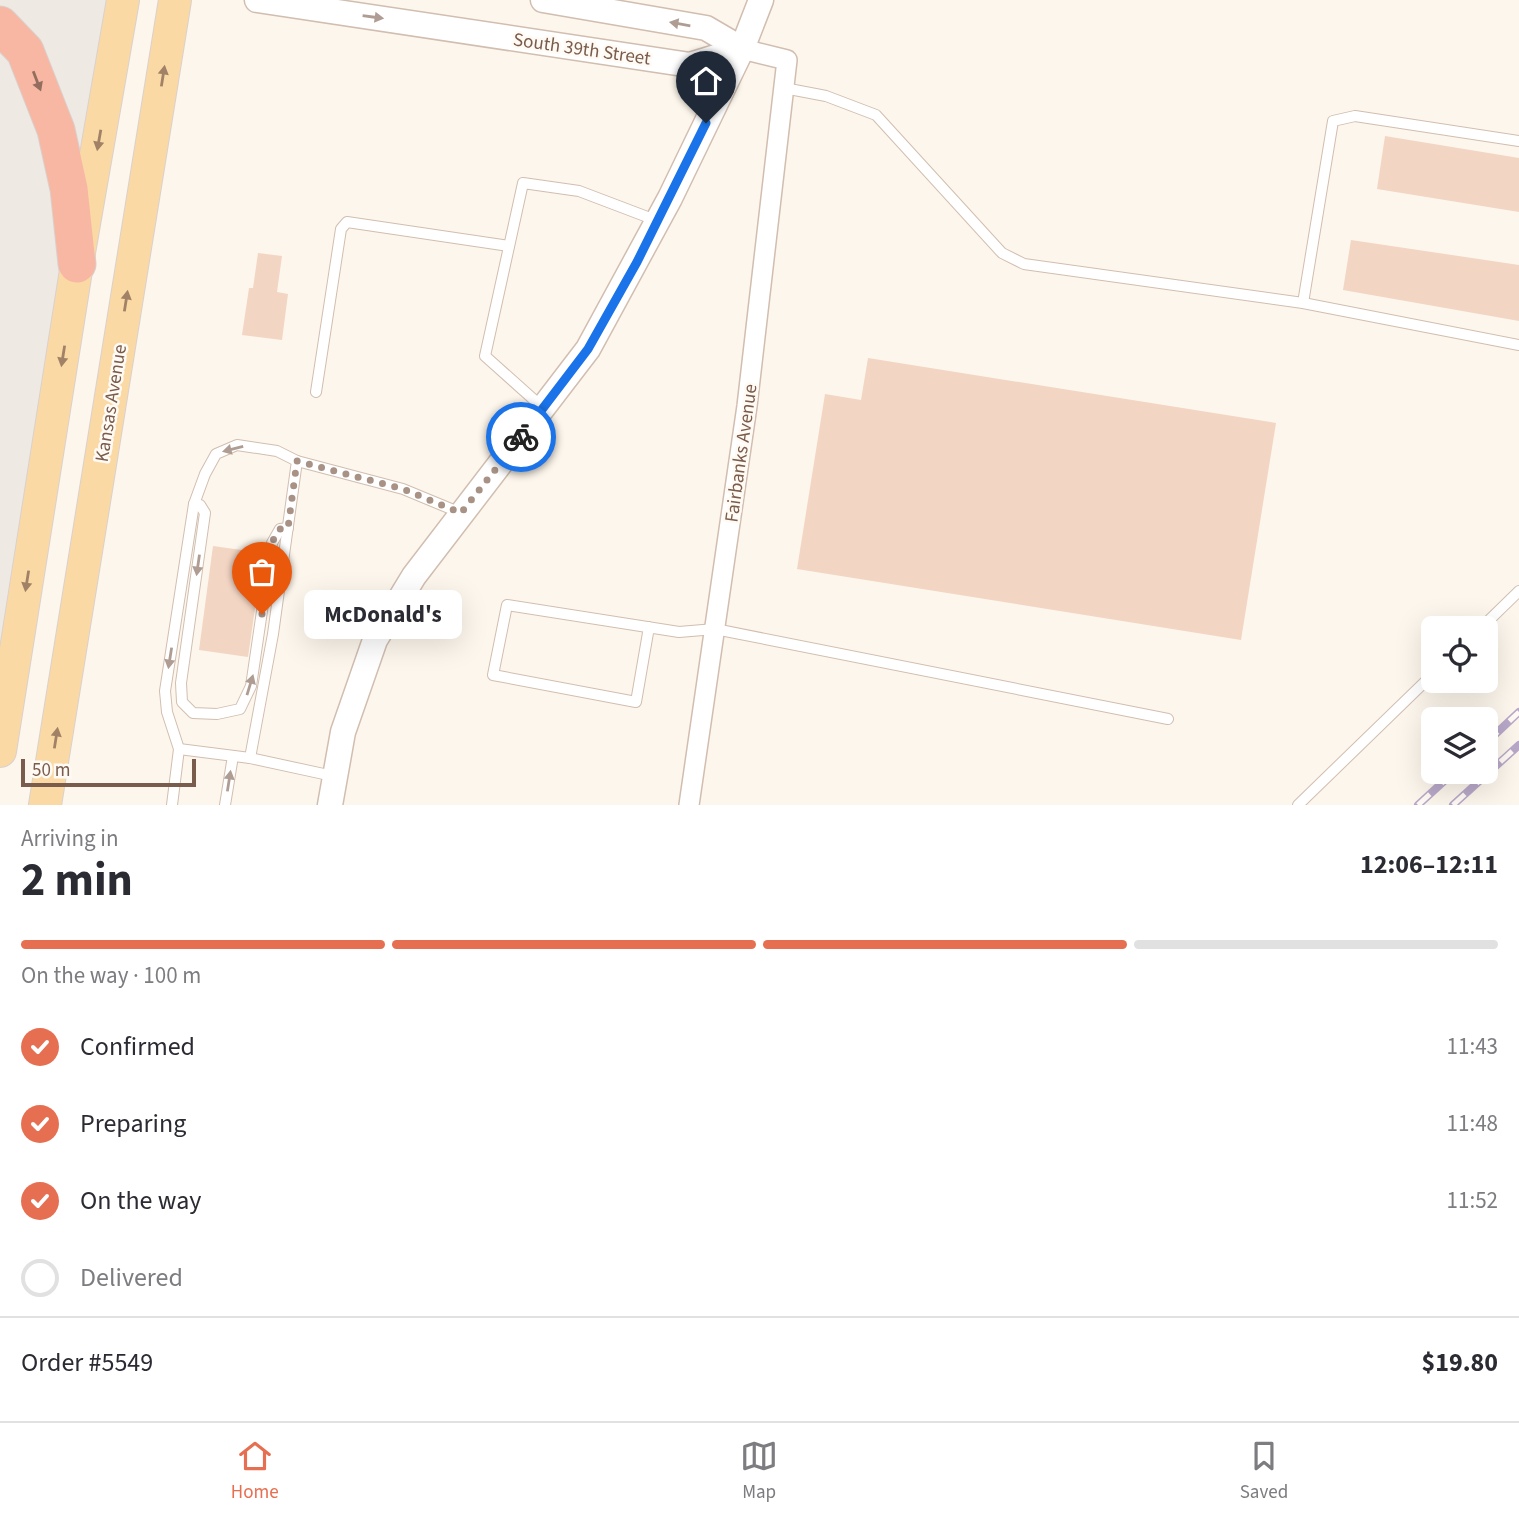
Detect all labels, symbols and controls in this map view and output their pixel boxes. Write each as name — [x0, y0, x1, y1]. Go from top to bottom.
one-way arrow — [362, 12, 384, 23]
one-way arrow — [669, 18, 691, 29]
street label: South 39th Street — [511, 26, 653, 73]
pin — [676, 51, 736, 123]
icon: home — [687, 62, 725, 100]
one-way arrow — [158, 65, 169, 87]
one-way arrow — [31, 70, 42, 91]
one-way arrow — [93, 129, 104, 151]
one-way arrow — [121, 290, 132, 312]
street label: Kansas Avenue — [89, 342, 134, 464]
one-way arrow — [57, 345, 68, 367]
street label: Fairbanks Avenue — [718, 382, 765, 524]
courier — [486, 402, 556, 472]
icon: bike — [502, 418, 540, 456]
one-way arrow — [221, 444, 243, 455]
pin — [232, 542, 292, 614]
icon: bag — [243, 553, 281, 591]
one-way arrow — [192, 555, 203, 577]
one-way arrow — [21, 570, 32, 592]
callout: McDonald's — [304, 590, 462, 638]
text: McDonald's — [324, 598, 442, 631]
map controls — [1421, 616, 1498, 784]
button: locate — [1421, 616, 1498, 693]
one-way arrow — [164, 647, 175, 669]
one-way arrow — [245, 674, 255, 695]
button: layers — [1421, 707, 1498, 784]
one-way arrow — [51, 727, 62, 749]
scale bar — [21, 756, 196, 788]
text: 50 m — [32, 757, 70, 784]
one-way arrow — [224, 770, 235, 792]
text: Arriving in — [21, 822, 119, 855]
text: 12:06–12:11 — [1360, 846, 1498, 883]
text: 2 min — [21, 848, 133, 913]
text: On the way · 100 m — [21, 959, 201, 992]
icon: check — [21, 1028, 59, 1066]
text: Confirmed — [80, 1028, 195, 1065]
text: 11:43 — [1447, 1030, 1498, 1063]
icon: check — [21, 1105, 59, 1143]
text: Preparing — [80, 1105, 186, 1142]
text: 11:48 — [1447, 1107, 1498, 1140]
icon: check — [21, 1182, 59, 1220]
text: On the way — [80, 1182, 201, 1219]
text: 11:52 — [1447, 1184, 1498, 1217]
text: Delivered — [80, 1259, 183, 1296]
text: Order #5549 — [21, 1344, 153, 1381]
text: $19.80 — [1422, 1344, 1498, 1381]
tab: Home — [231, 1437, 279, 1506]
tab: Map — [740, 1437, 778, 1506]
tab: Saved — [1240, 1437, 1288, 1506]

